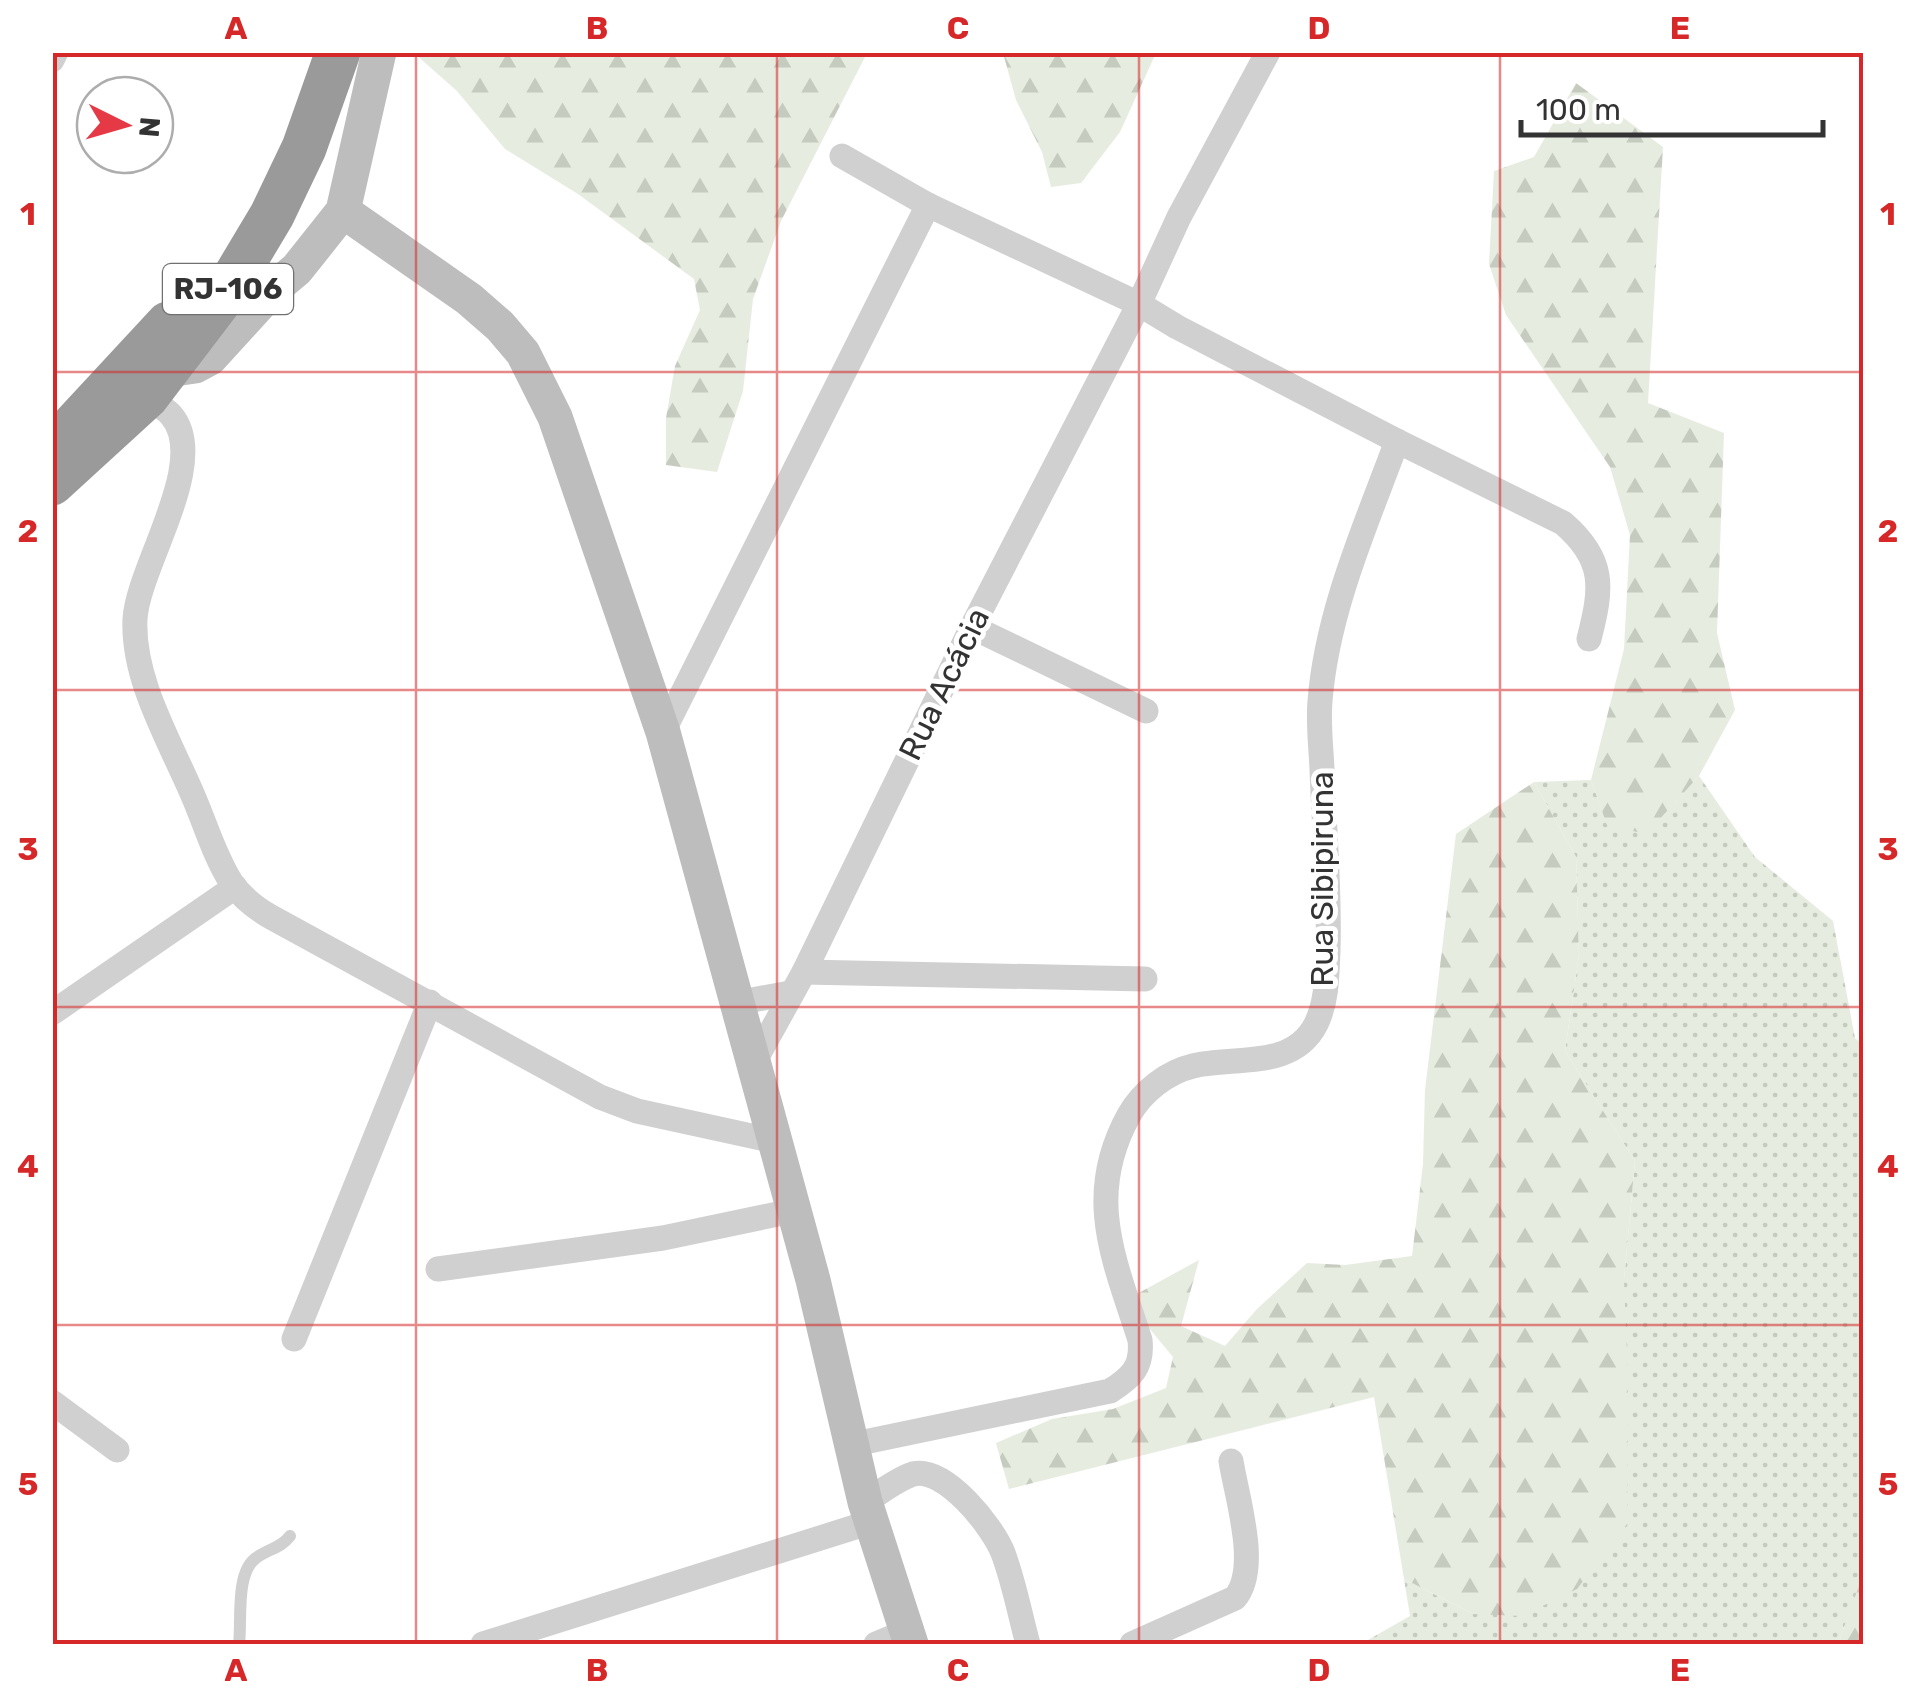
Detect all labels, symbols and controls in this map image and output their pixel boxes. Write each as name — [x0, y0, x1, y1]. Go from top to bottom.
text: A — [225, 9, 248, 47]
text: B — [586, 9, 608, 47]
text: C — [947, 9, 969, 47]
text: D — [1308, 9, 1330, 47]
text: E — [1670, 9, 1690, 47]
north arrow — [75, 75, 175, 175]
scale bar — [1521, 75, 1824, 137]
text: 100 m — [1536, 92, 1621, 128]
text: N — [132, 116, 167, 139]
text: 1 — [20, 195, 36, 233]
text: 1 — [1880, 195, 1896, 233]
road number: RJ-106 — [163, 264, 293, 314]
text: 2 — [18, 512, 38, 550]
text: 2 — [1878, 512, 1898, 550]
street label: Rua Acácia — [891, 602, 997, 766]
street label: Rua Sibipiruna — [1303, 771, 1341, 987]
text: 3 — [17, 830, 39, 868]
text: 3 — [1877, 830, 1899, 868]
text: 4 — [17, 1147, 39, 1185]
text: 4 — [1877, 1147, 1899, 1185]
text: 5 — [18, 1465, 38, 1503]
text: 5 — [1878, 1465, 1898, 1503]
text: A — [225, 1651, 248, 1689]
text: B — [586, 1651, 608, 1689]
text: C — [947, 1651, 969, 1689]
text: D — [1308, 1651, 1330, 1689]
text: E — [1670, 1651, 1690, 1689]

